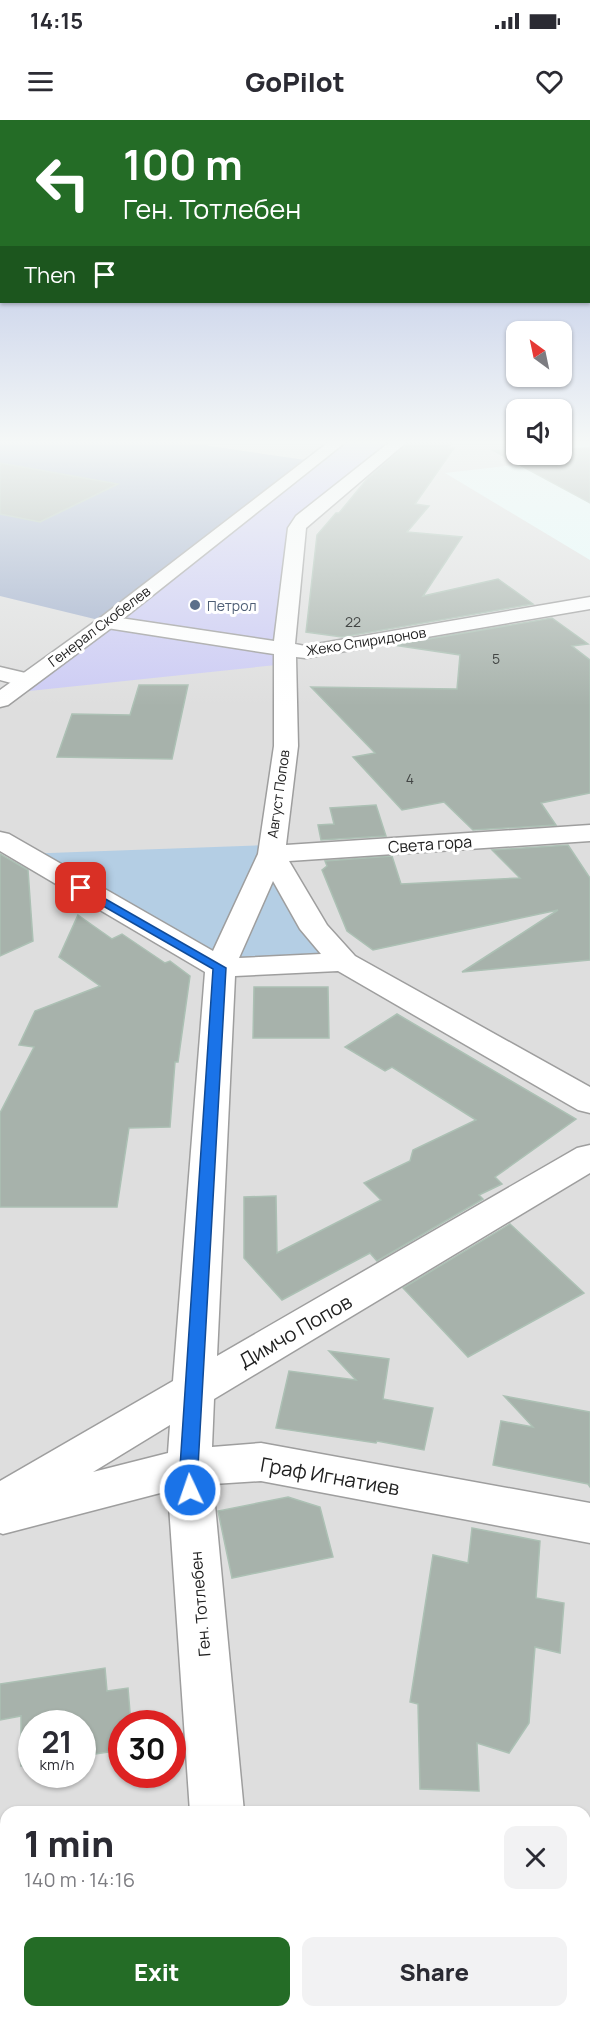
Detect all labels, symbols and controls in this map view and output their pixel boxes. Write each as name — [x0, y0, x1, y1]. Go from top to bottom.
text: 14:15 — [30, 6, 83, 36]
text: GoPilot — [245, 63, 345, 100]
icon: menu — [24, 65, 57, 98]
icon: heart — [533, 65, 566, 98]
text: 100 m — [123, 135, 243, 193]
icon: left — [24, 144, 102, 222]
text: Ген. Тотлебен — [123, 190, 301, 227]
icon: arrive — [88, 258, 121, 291]
text: Then — [24, 260, 76, 290]
north arrow — [506, 321, 572, 387]
map controls — [506, 321, 572, 465]
button: sound — [506, 399, 572, 465]
street label: Генерал Скобелев — [44, 581, 154, 671]
place label: Петрол — [207, 596, 257, 615]
marker: Петрол — [188, 598, 202, 612]
house number: 22 — [345, 612, 361, 631]
street label: Жеко Спиридонов — [305, 622, 428, 660]
house number: 5 — [492, 649, 500, 668]
street label: Август Попов — [262, 748, 294, 839]
house number: 4 — [406, 769, 414, 788]
street label: Света гора — [387, 830, 473, 858]
pin — [55, 862, 106, 913]
icon: arrive — [64, 871, 97, 904]
street label: Димчо Попов — [234, 1288, 357, 1374]
street label: Граф Игнатиев — [258, 1450, 402, 1502]
position arrow — [158, 1458, 222, 1522]
street label: Ген. Тотлебен — [184, 1550, 216, 1658]
speed limit sign: 30 — [108, 1710, 186, 1788]
text: 21 — [41, 1721, 73, 1762]
text: km/h — [40, 1754, 74, 1775]
text: 1 min — [24, 1819, 114, 1868]
button: close — [504, 1826, 567, 1889]
text: 140 m · 14:16 — [24, 1866, 135, 1893]
button: Exit — [24, 1937, 290, 2006]
button: Share — [302, 1937, 567, 2006]

